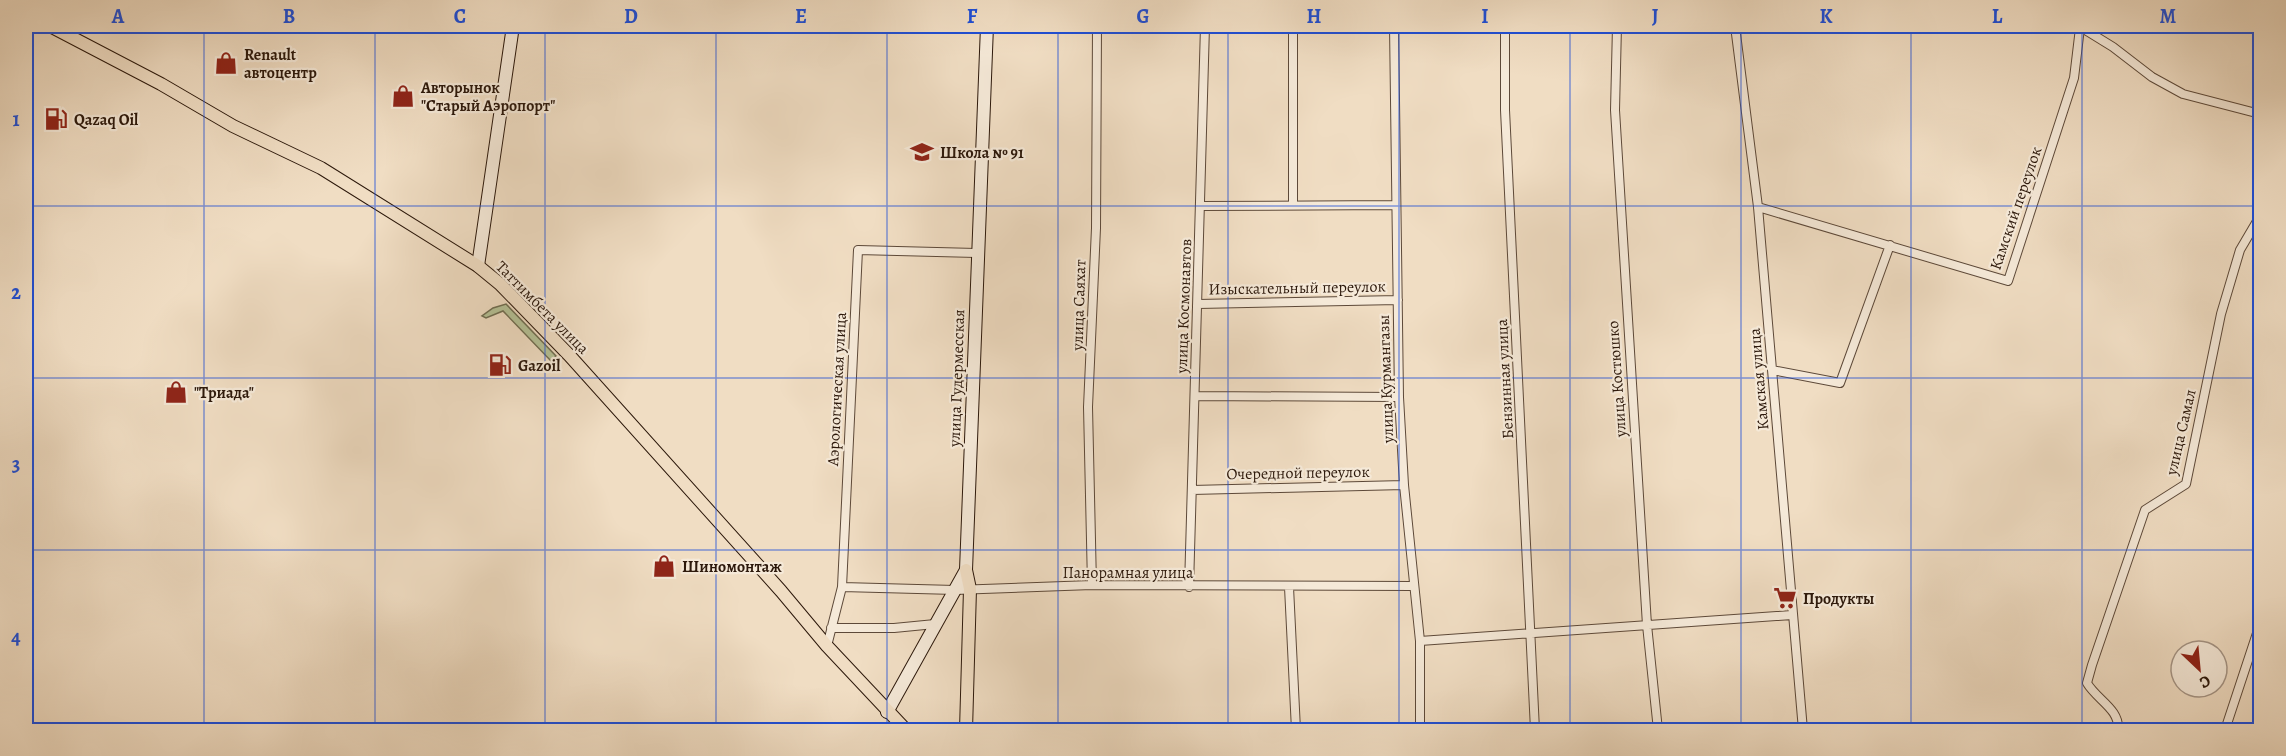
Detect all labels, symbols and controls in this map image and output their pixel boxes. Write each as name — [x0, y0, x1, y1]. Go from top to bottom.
text: A — [111, 3, 125, 30]
text: B — [283, 3, 295, 30]
text: C — [454, 3, 466, 30]
text: D — [624, 3, 638, 30]
text: E — [795, 3, 807, 30]
text: F — [967, 3, 978, 30]
text: G — [1136, 3, 1150, 30]
text: H — [1307, 3, 1322, 30]
text: I — [1481, 3, 1489, 30]
text: J — [1652, 3, 1659, 30]
text: K — [1819, 3, 1833, 30]
text: L — [1992, 3, 2003, 30]
text: M — [2160, 3, 2177, 30]
place label: Renault автоцентр — [244, 44, 317, 84]
shop icon: Renault автоцентр — [213, 50, 239, 76]
place label: Авторынок "Старый Аэропорт" — [420, 77, 555, 117]
shop icon: Авторынок "Старый Аэропорт" — [390, 83, 416, 109]
text: 1 — [12, 106, 20, 133]
fuel station icon: Qazaq Oil — [43, 106, 69, 132]
place label: Qazaq Oil — [74, 109, 139, 131]
school or university icon: Школа № 91 — [909, 139, 935, 165]
place label: Школа № 91 — [940, 142, 1024, 164]
street label: Камский переулок — [1985, 144, 2047, 273]
street label: улица Космонавтов — [1171, 238, 1197, 375]
street label: Таттимбета улица — [491, 256, 594, 360]
street label: улица Саяхат — [1066, 259, 1092, 352]
street label: Изыскательный переулок — [1208, 275, 1386, 301]
text: 2 — [11, 279, 21, 306]
street label: улица Гудермесская — [944, 309, 970, 448]
street label: Аэрологическая улица — [822, 311, 852, 468]
street label: улица Курмангазы — [1373, 314, 1399, 445]
street label: Бензинная улица — [1491, 318, 1519, 440]
street label: улица Костюшко — [1602, 320, 1632, 439]
street label: Камская улица — [1744, 326, 1774, 431]
fuel station icon: Gazoil — [487, 352, 513, 378]
place label: Gazoil — [518, 355, 561, 377]
shop icon: "Триада" — [163, 379, 189, 405]
place label: "Триада" — [194, 382, 254, 404]
street label: улица Самал — [2160, 387, 2202, 478]
text: 3 — [12, 451, 20, 478]
street label: Очередной переулок — [1226, 461, 1370, 485]
shop icon: Шиномонтаж — [651, 553, 677, 579]
place label: Шиномонтаж — [682, 556, 782, 578]
street label: Панорамная улица — [1063, 562, 1194, 584]
supermarket icon: Продукты — [1772, 585, 1798, 611]
place label: Продукты — [1803, 588, 1874, 610]
text: 4 — [11, 624, 21, 651]
north arrow — [2169, 639, 2229, 699]
text: С — [2196, 670, 2214, 694]

